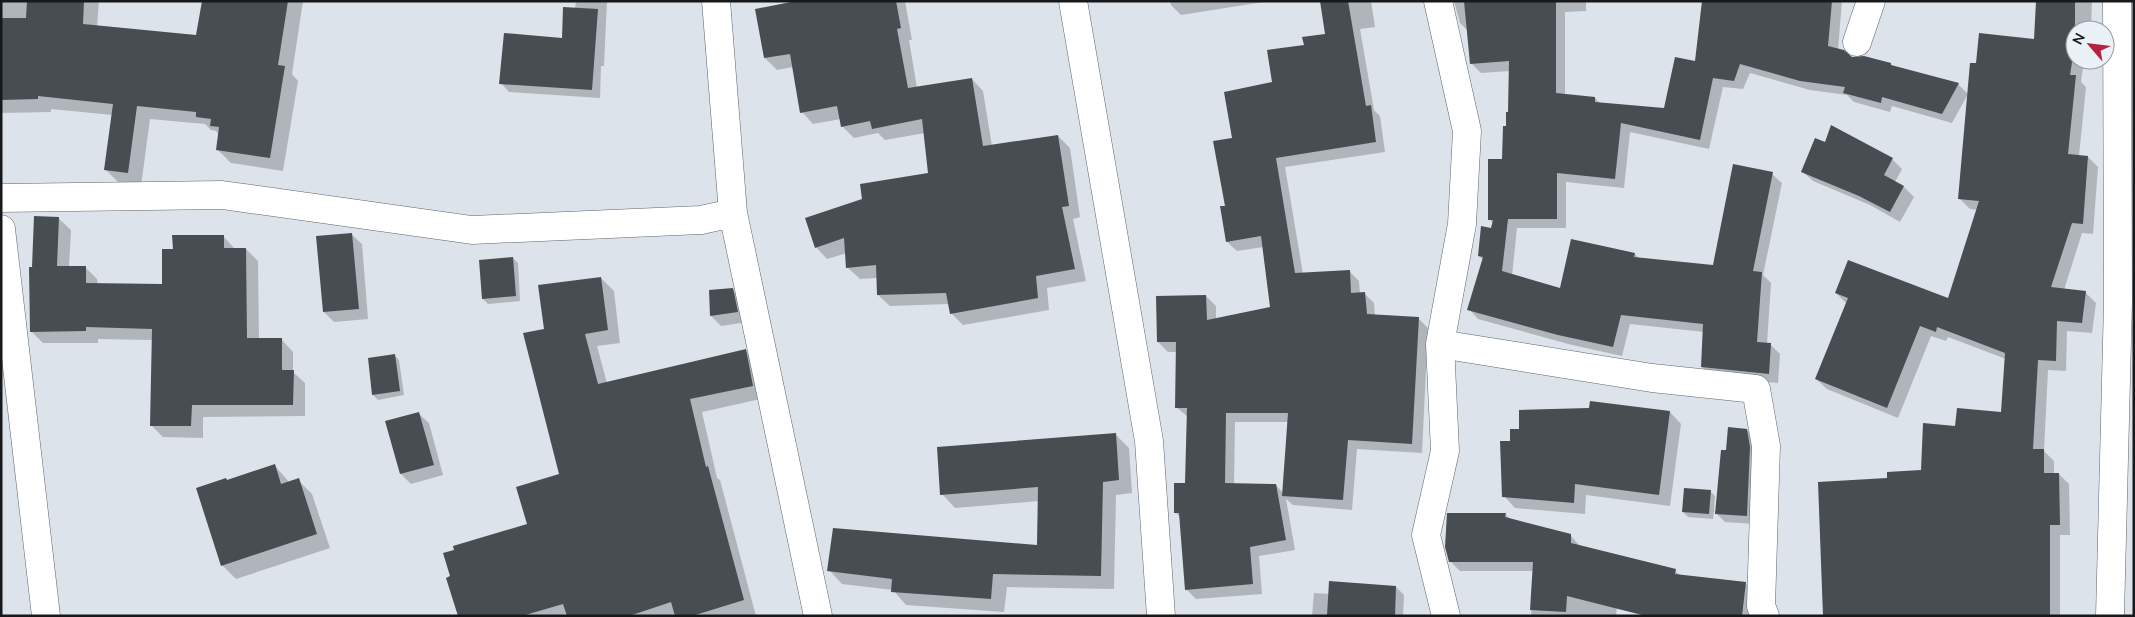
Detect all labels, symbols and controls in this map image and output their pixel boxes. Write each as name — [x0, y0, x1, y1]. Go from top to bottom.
north arrow — [2065, 20, 2115, 70]
text: N — [2068, 30, 2090, 48]

